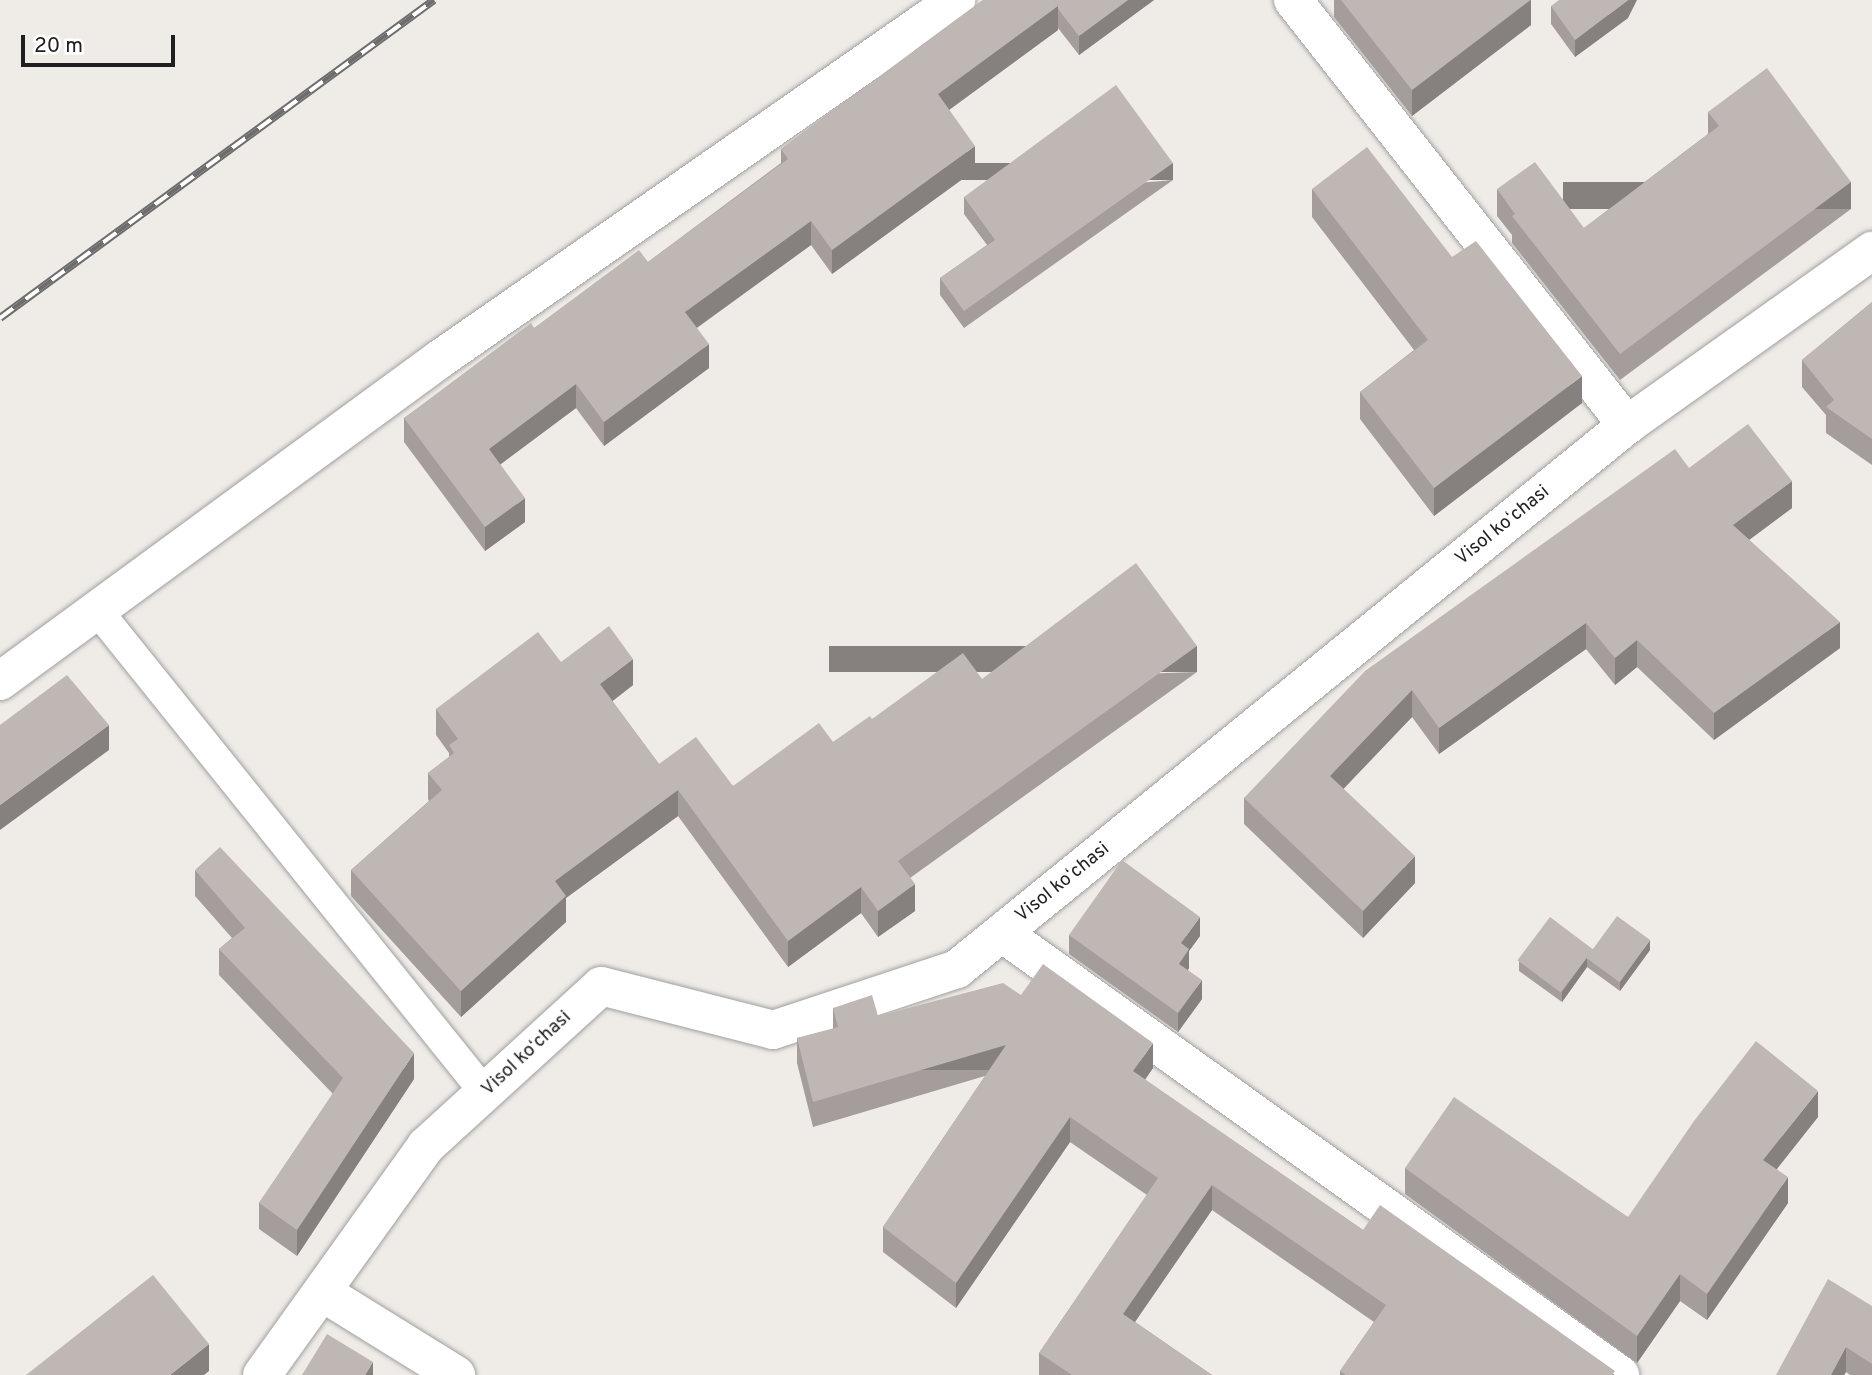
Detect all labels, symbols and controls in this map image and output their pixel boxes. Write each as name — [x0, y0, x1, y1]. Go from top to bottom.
scale bar — [24, 21, 178, 65]
text: 20 m — [34, 33, 83, 60]
street label: Visol koʻchasi — [1451, 481, 1555, 571]
street label: Visol koʻchasi — [1011, 838, 1115, 928]
street label: Visol koʻchasi — [477, 1007, 577, 1101]

